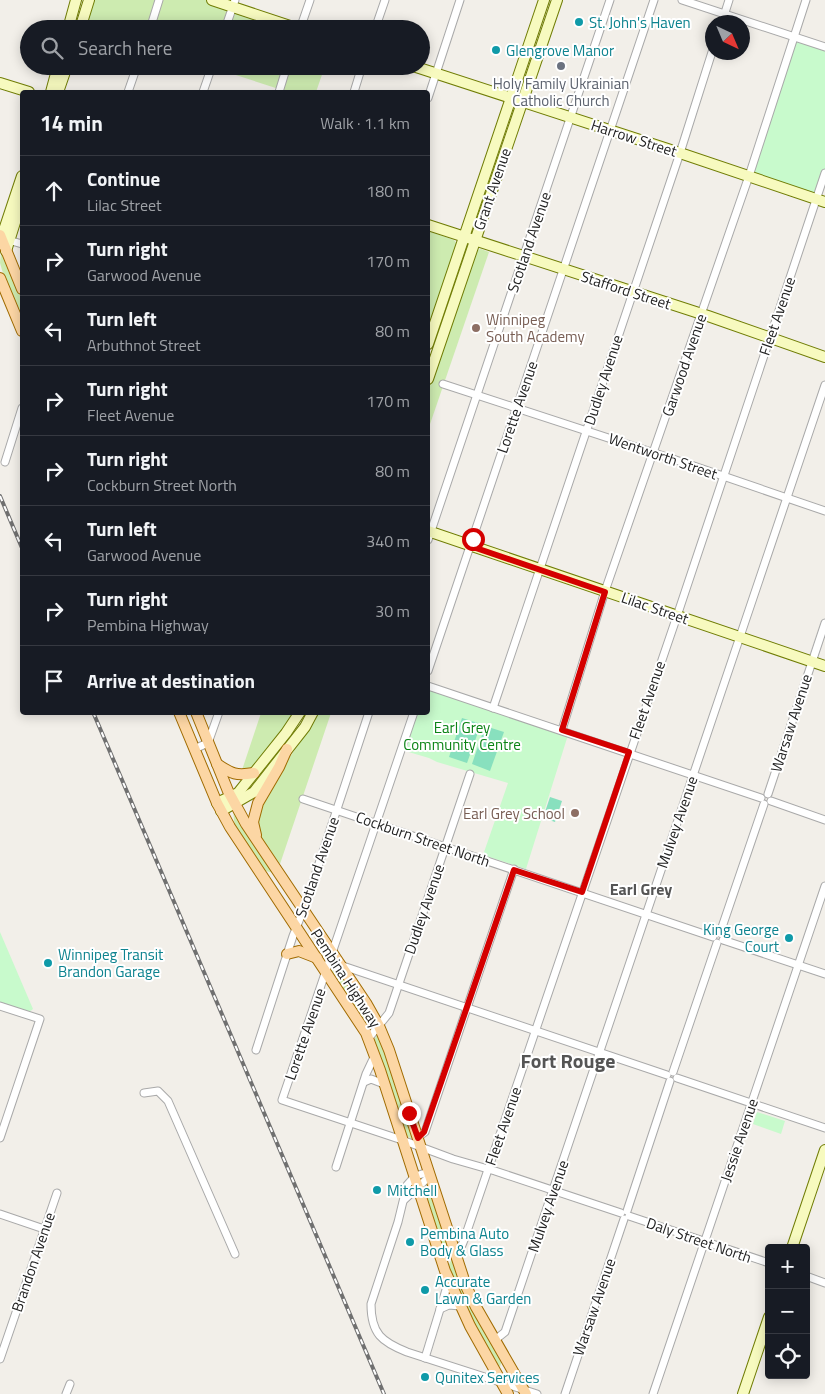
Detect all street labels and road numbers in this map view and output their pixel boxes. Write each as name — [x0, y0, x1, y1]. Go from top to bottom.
street label: Harrow Street — [588, 113, 681, 163]
street label: Grant Avenue — [467, 145, 517, 233]
street label: Scotland Avenue — [501, 189, 557, 295]
street label: Stafford Street — [578, 265, 675, 316]
street label: Fleet Avenue — [753, 274, 801, 358]
street label: Garwood Avenue — [656, 311, 712, 419]
street label: Dudley Avenue — [578, 332, 628, 428]
street label: Lorette Avenue — [491, 358, 543, 456]
street label: Wentworth Street — [606, 427, 721, 486]
street label: Lilac Street — [618, 586, 693, 630]
street label: Fleet Avenue — [623, 658, 671, 742]
street label: Warsaw Avenue — [764, 671, 818, 775]
street label: Mulvey Avenue — [650, 773, 704, 871]
street label: Cockburn Street North — [353, 805, 493, 873]
street label: Scotland Avenue — [289, 814, 345, 920]
street label: Dudley Avenue — [398, 861, 450, 957]
street label: Pembina Highway — [305, 924, 387, 1032]
street label: Lorette Avenue — [279, 985, 331, 1083]
street label: Fleet Avenue — [479, 1084, 527, 1168]
street label: Jessie Avenue — [714, 1095, 764, 1185]
street label: Mulvey Avenue — [521, 1157, 575, 1255]
street label: Brandon Avenue — [5, 1209, 61, 1315]
street label: Daly Street North — [643, 1211, 755, 1269]
street label: Warsaw Avenue — [567, 1255, 621, 1359]

